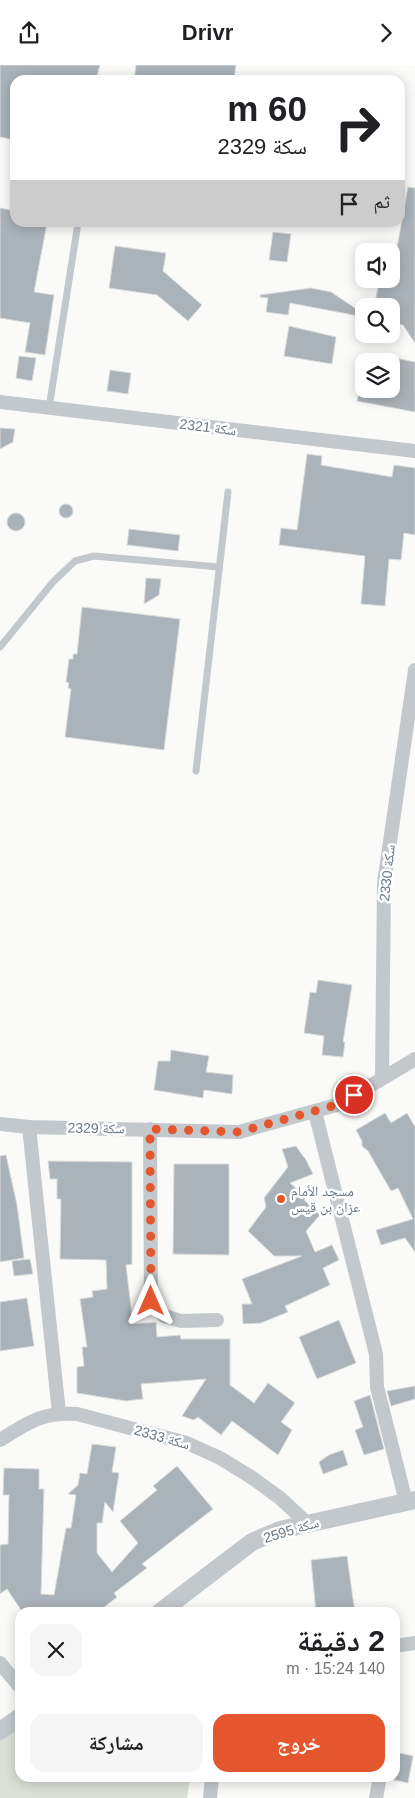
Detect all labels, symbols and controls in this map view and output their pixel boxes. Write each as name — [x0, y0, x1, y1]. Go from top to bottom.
icon: share — [15, 19, 43, 47]
icon: forward — [372, 19, 400, 47]
text: Drivr — [182, 20, 233, 45]
text: 60 m — [227, 89, 307, 128]
icon: right — [325, 95, 390, 160]
text: سكة 2329 — [217, 134, 307, 159]
icon: arrive — [335, 190, 363, 218]
text: ثم — [373, 191, 390, 212]
map controls — [355, 243, 400, 398]
button: sound — [355, 243, 400, 288]
button: search — [355, 298, 400, 343]
button: layers — [355, 353, 400, 398]
street label: سكة 2321 — [179, 416, 237, 438]
street label: سكة 2330 — [376, 844, 398, 902]
pin — [333, 1074, 375, 1116]
icon: arrive — [340, 1081, 368, 1109]
street label: سكة 2329 — [67, 1120, 125, 1136]
place label: مسجد الأمام عزان بن قيس — [291, 1183, 360, 1216]
marker: مسجد الأمام عزان بن قيس — [275, 1193, 287, 1205]
position arrow — [124, 1274, 176, 1326]
street label: سكة 2333 — [132, 1421, 192, 1453]
street label: سكة 2595 — [261, 1514, 321, 1546]
button: close — [30, 1624, 82, 1676]
text: 2 دقيقة — [297, 1624, 385, 1657]
text: 140 m · 15:24 — [286, 1660, 385, 1677]
button: مشاركة — [30, 1714, 203, 1772]
button: خروج — [213, 1714, 385, 1772]

